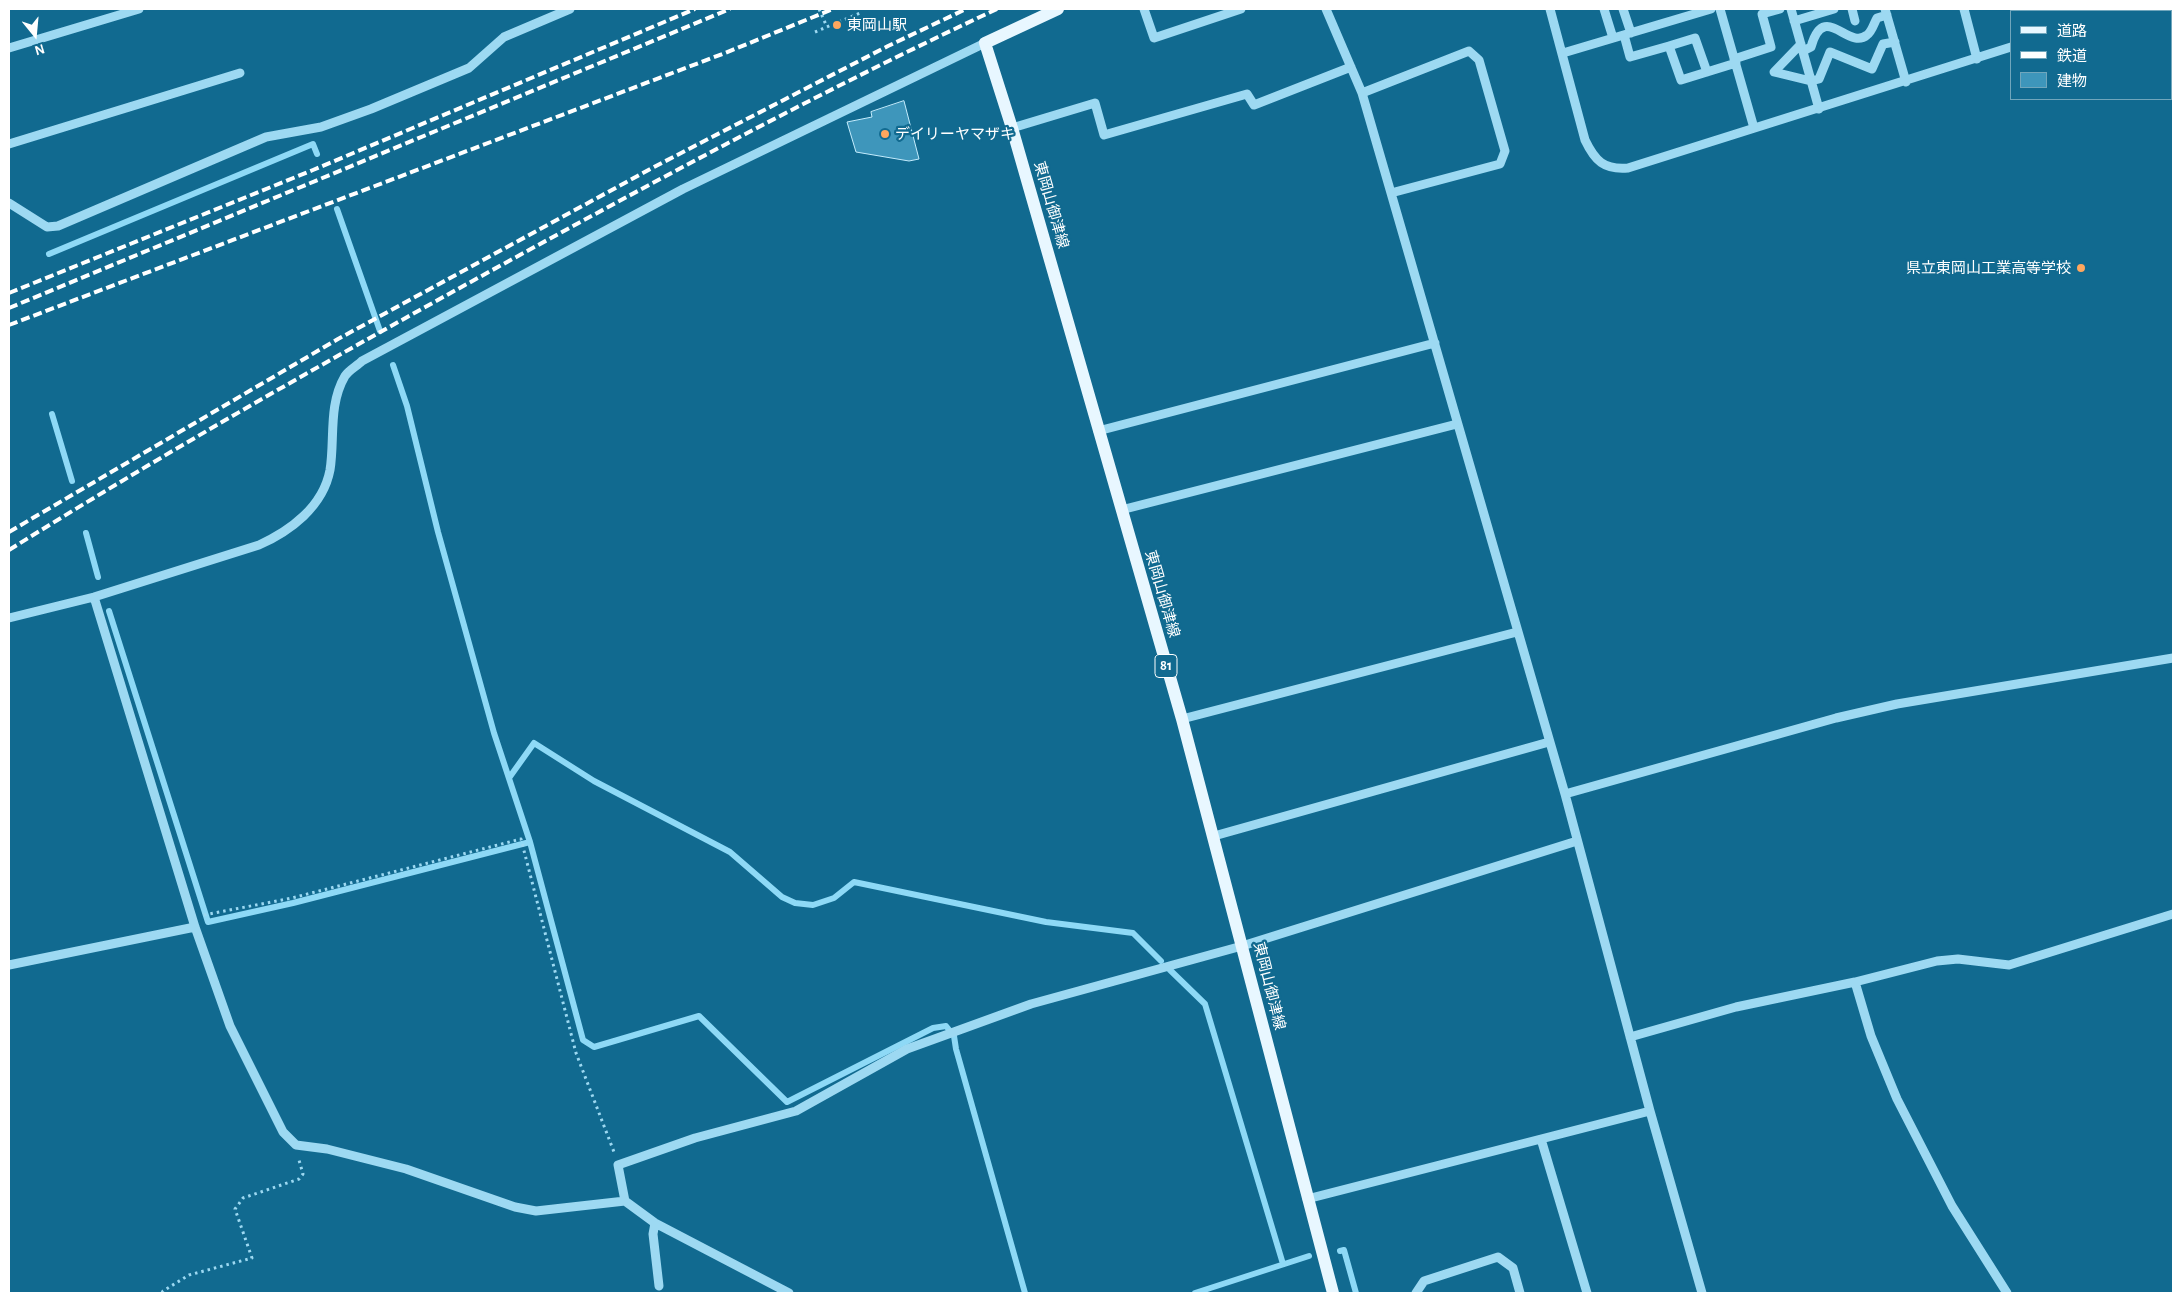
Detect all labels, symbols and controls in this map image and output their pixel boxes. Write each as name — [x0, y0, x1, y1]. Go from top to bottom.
north arrow — [10, 10, 60, 60]
legend — [2010, 10, 2172, 100]
place label: 東岡山駅 — [847, 16, 907, 34]
marker: 東岡山駅 — [831, 19, 843, 31]
text: 道路 — [2057, 24, 2087, 39]
text: N — [33, 41, 46, 57]
text: 鉄道 — [2057, 49, 2087, 64]
text: 建物 — [2057, 74, 2087, 89]
place label: デイリーヤマザキ — [895, 125, 1015, 143]
marker: デイリーヤマザキ — [879, 128, 891, 140]
street label: 東岡山御津線 — [1030, 159, 1072, 251]
place label: 県立東岡山工業高等学校 — [1906, 259, 2071, 277]
marker: 県立東岡山工業高等学校 — [2075, 262, 2087, 274]
street label: 東岡山御津線 — [1141, 548, 1183, 640]
road number: 81 — [1155, 654, 1177, 678]
street label: 東岡山御津線 — [1249, 940, 1289, 1032]

